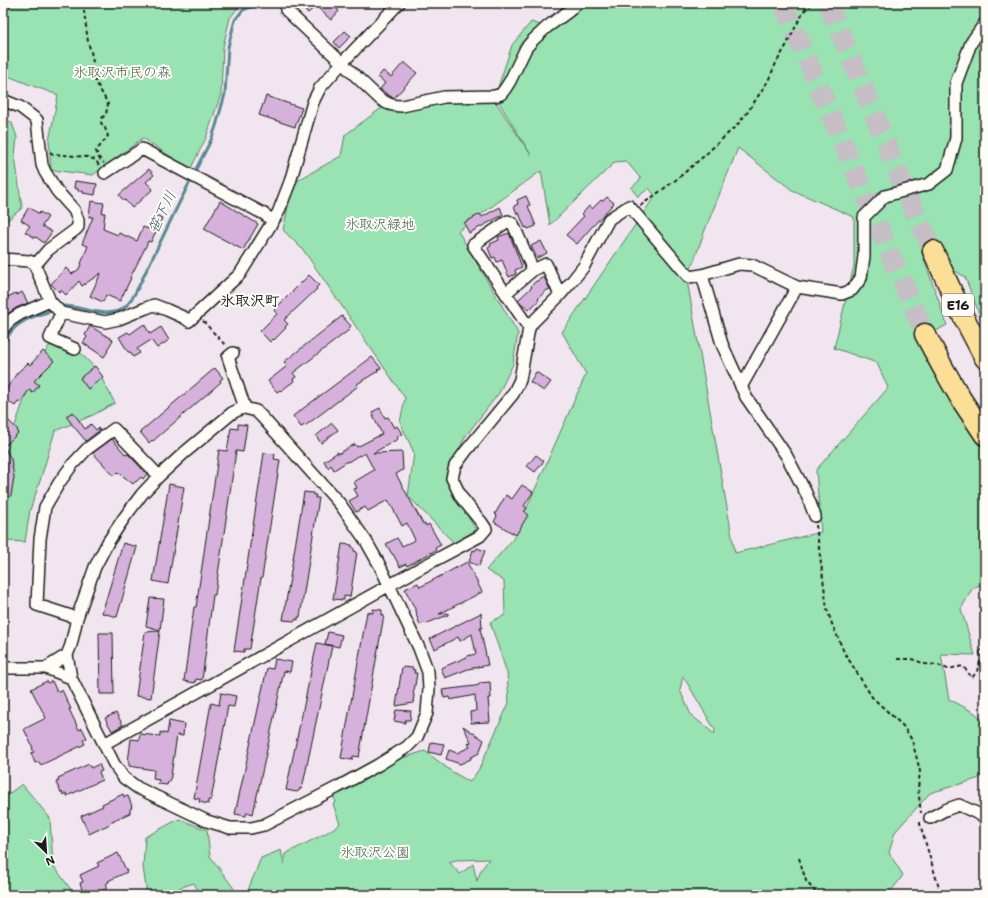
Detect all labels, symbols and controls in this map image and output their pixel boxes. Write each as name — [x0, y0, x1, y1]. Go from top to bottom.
park label: 氷取沢市民の森 — [73, 63, 171, 81]
water label: 笹下川 — [143, 187, 181, 237]
park label: 氷取沢緑地 — [345, 215, 415, 233]
district label: 氷取沢町 — [220, 291, 280, 311]
road number: E16 — [942, 294, 974, 316]
north arrow — [26, 832, 66, 872]
park label: 氷取沢公園 — [340, 843, 410, 861]
text: N — [43, 852, 57, 869]

